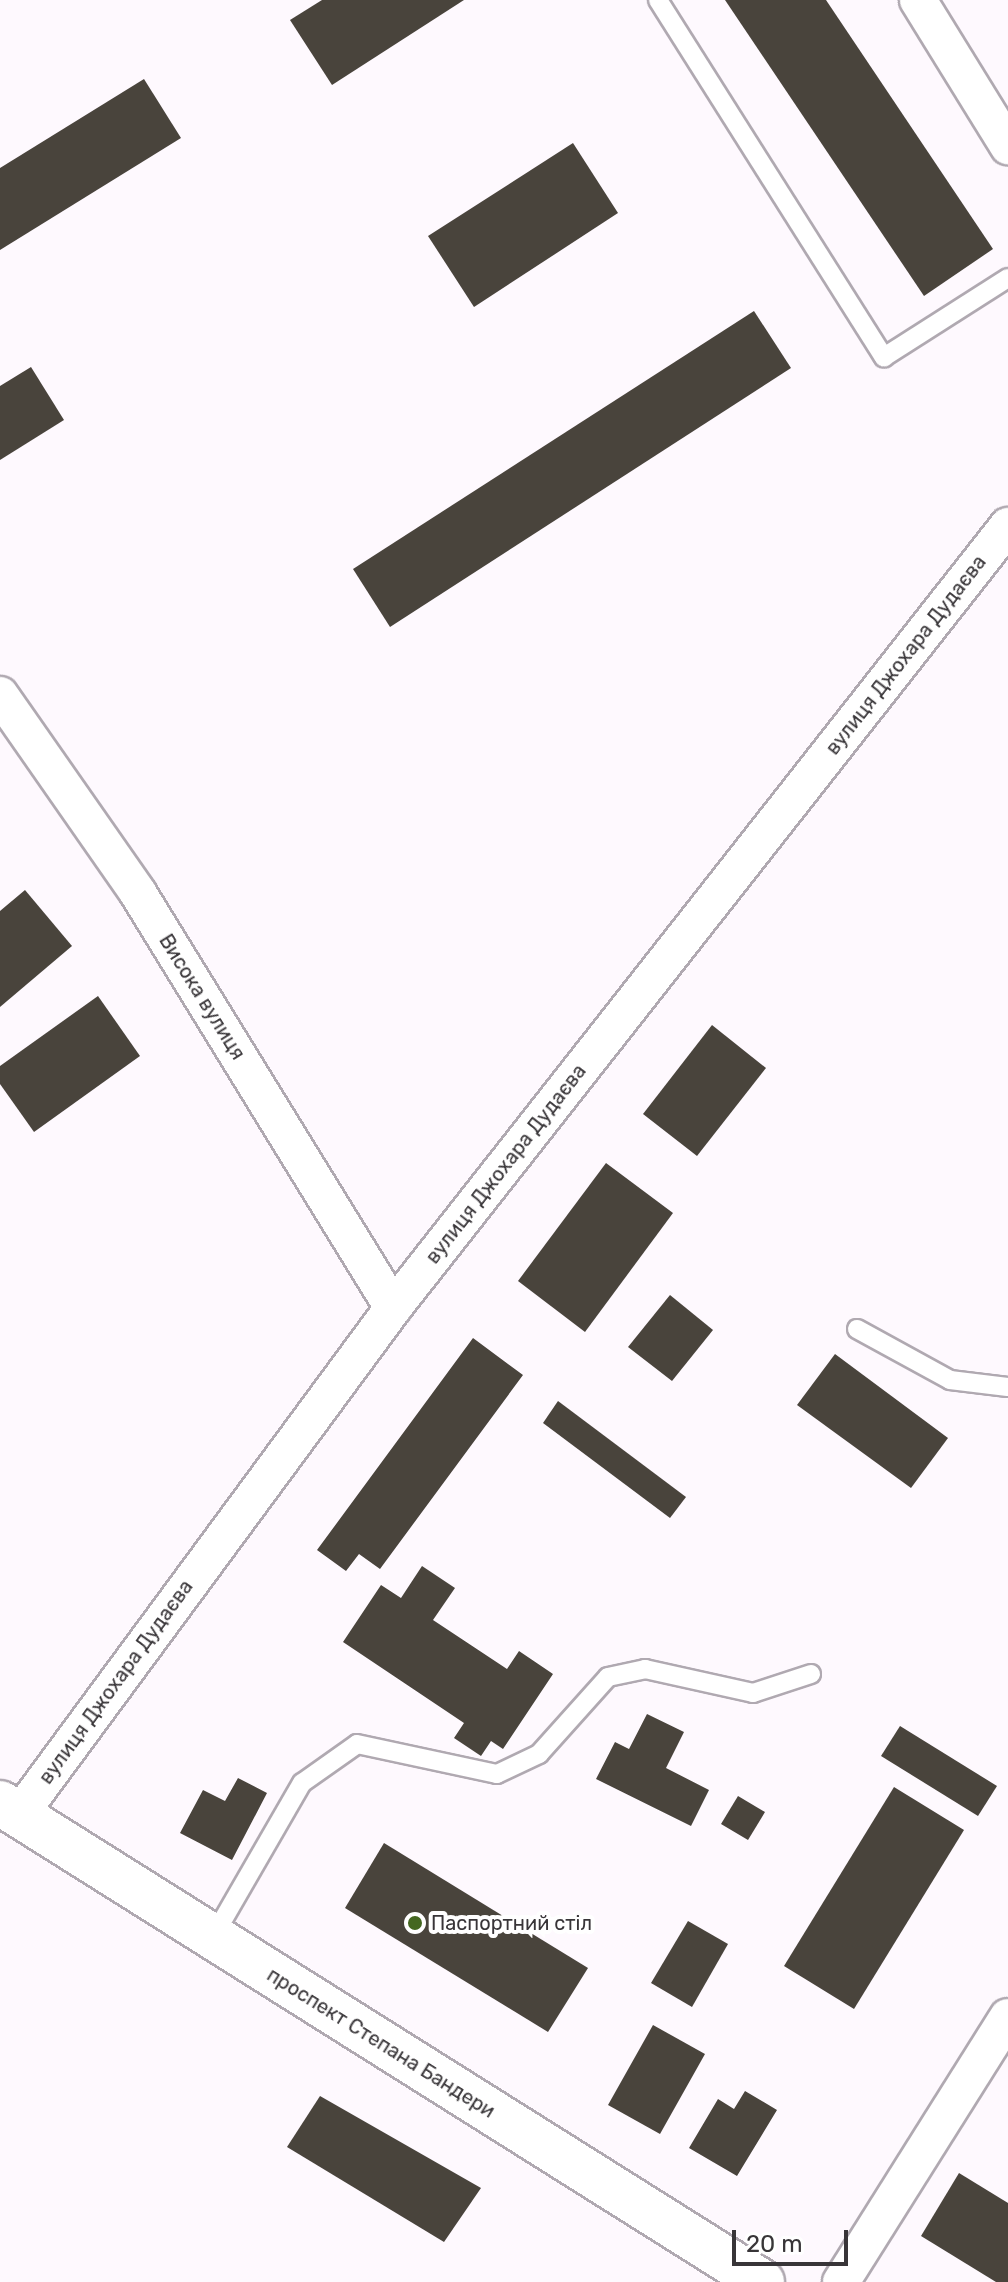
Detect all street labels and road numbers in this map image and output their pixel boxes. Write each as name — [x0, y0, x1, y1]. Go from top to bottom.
street label: вулиця Джохара Дудаєва — [821, 551, 991, 759]
street label: Висока вулиця — [154, 930, 250, 1064]
street label: вулиця Джохара Дудаєва — [421, 1060, 591, 1268]
street label: вулиця Джохара Дудаєва — [34, 1575, 198, 1789]
street label: проспект Степана Бандери — [263, 1963, 499, 2123]

